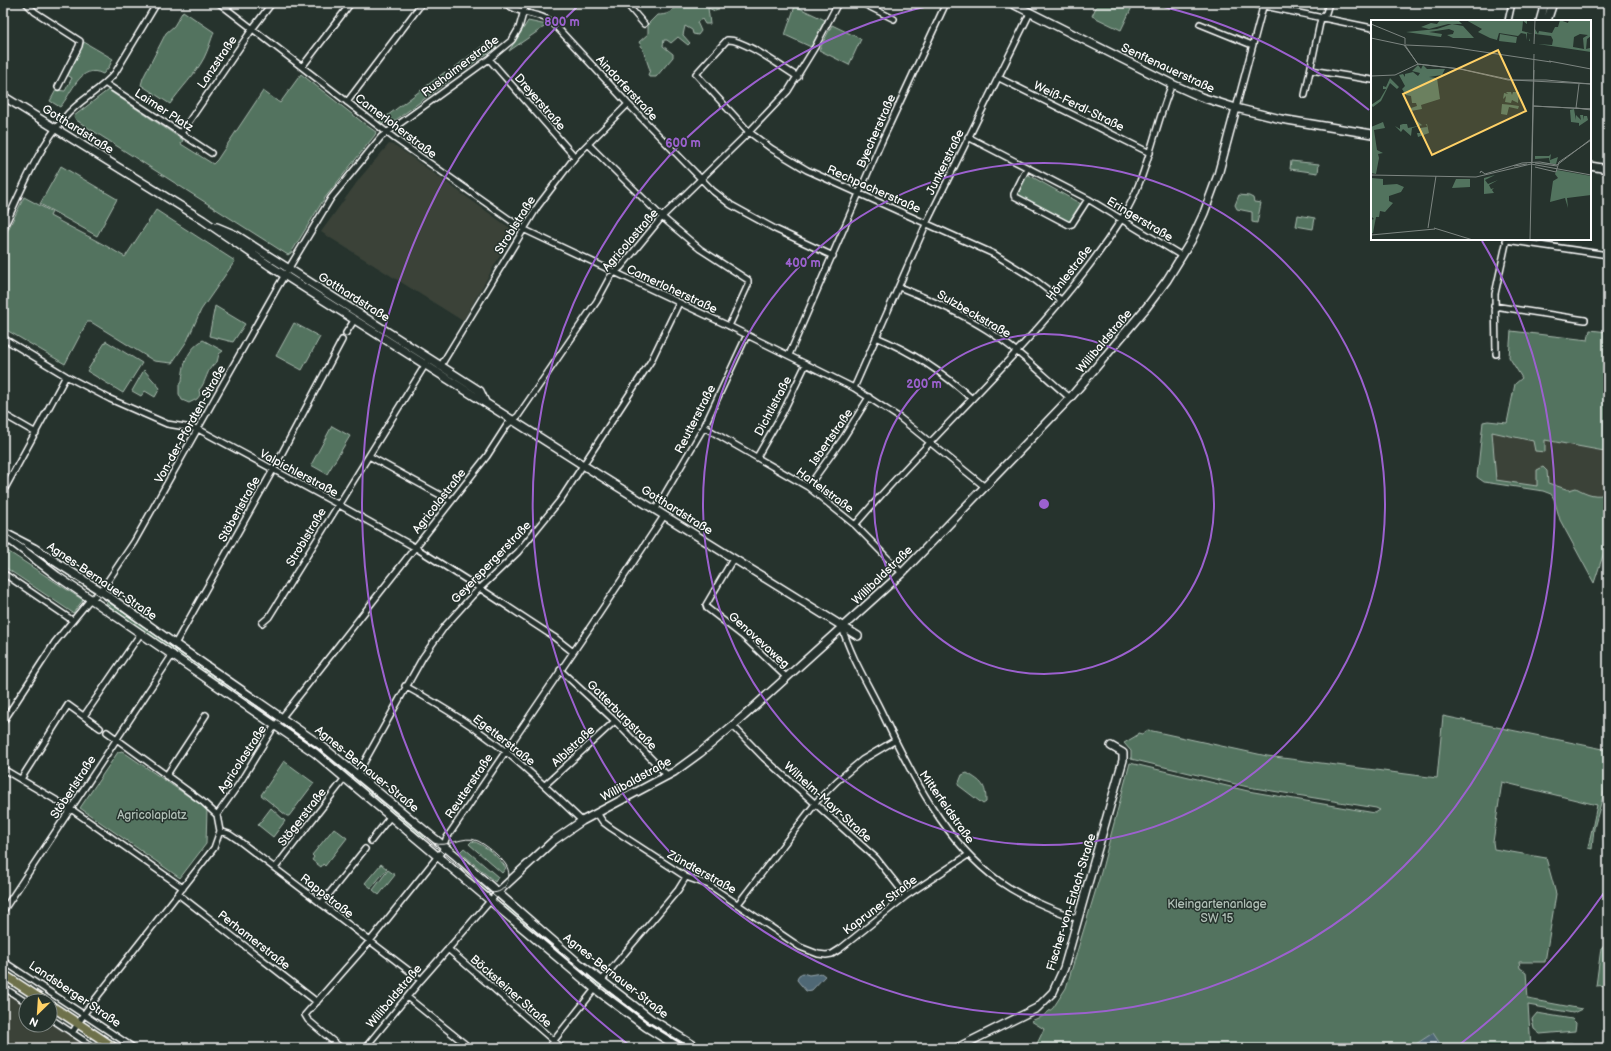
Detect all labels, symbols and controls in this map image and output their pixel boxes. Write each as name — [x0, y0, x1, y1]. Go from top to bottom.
text: 800 m — [544, 15, 580, 30]
inset map — [1371, 20, 1591, 240]
street label: Rushaimerstraße — [419, 32, 502, 100]
street label: Lanzstraße — [194, 33, 240, 91]
street label: Senftenauerstraße — [1119, 40, 1217, 97]
street label: Aindorferstraße — [593, 53, 661, 124]
street label: Dreyerstraße — [511, 71, 568, 134]
street label: Weiß-Ferdl-Straße — [1031, 78, 1126, 135]
street label: Laimer Platz — [132, 86, 196, 135]
street label: Camerloherstraße — [352, 91, 440, 162]
street label: Byecherstraße — [854, 92, 899, 170]
street label: Gotthardstraße — [39, 101, 116, 157]
street label: Junkerstraße — [923, 127, 968, 197]
text: 600 m — [665, 136, 701, 151]
street label: Rechpacherstraße — [825, 162, 923, 217]
street label: Stroblstraße — [492, 193, 539, 257]
street label: Eringerstraße — [1104, 194, 1176, 245]
street label: Agricolastraße — [599, 206, 662, 275]
street label: Hönlestraße — [1043, 243, 1096, 304]
text: 400 m — [785, 256, 821, 271]
street label: Camerloherstraße — [624, 262, 720, 317]
street label: Gotthardstraße — [315, 269, 392, 325]
street label: Sulzbeckstraße — [934, 287, 1013, 342]
street label: Willibaldstraße — [1073, 306, 1135, 376]
street label: Von-der-Pfordten-Straße — [152, 363, 229, 486]
street label: Dichtlstraße — [751, 374, 795, 439]
text: 200 m — [906, 377, 942, 392]
street label: Reutterstraße — [672, 382, 719, 456]
street label: Isbertstraße — [806, 406, 856, 469]
street label: Valpichlerstraße — [257, 446, 341, 501]
street label: Hartelstraße — [793, 465, 856, 516]
street label: Agricolastraße — [409, 466, 469, 537]
street label: Stöberlstraße — [215, 474, 264, 545]
street label: Gotthardstraße — [638, 482, 715, 538]
centre of rings — [1037, 497, 1051, 511]
street label: Stroblstraße — [283, 505, 330, 569]
street label: Geyerspergerstraße — [448, 518, 535, 607]
street label: Agnes-Bernauer-Straße — [44, 539, 159, 624]
street label: Willibaldstraße — [849, 543, 916, 608]
street label: Genovevaweg — [725, 609, 792, 672]
street label: Gatterburgstraße — [583, 677, 660, 754]
street label: Egetterstraße — [470, 711, 538, 769]
street label: Agricolastraße — [215, 722, 270, 796]
street label: Agnes-Bernauer-Straße — [312, 723, 422, 816]
street label: Alblstraße — [549, 723, 598, 770]
street label: Reutterstraße — [442, 751, 497, 822]
street label: Stöberlstraße — [47, 753, 99, 822]
street label: Willibaldstraße — [598, 754, 674, 805]
street label: Wilhelm-Mayr-Straße — [781, 759, 875, 846]
street label: Mitterfeldstraße — [916, 768, 977, 847]
street label: Stögerstraße — [275, 785, 330, 850]
park label: Agricolaplatz — [117, 808, 187, 823]
street label: Fischer-von-Erlach-Straße — [1043, 832, 1100, 973]
street label: Zündterstraße — [664, 847, 739, 898]
street label: Rappstraße — [297, 871, 356, 922]
street label: Kapruner Straße — [840, 873, 920, 938]
park label: Kleingartenanlage SW 15 — [1167, 897, 1267, 926]
street label: Perhamerstraße — [215, 908, 293, 973]
street label: Agnes-Bernauer-Straße — [560, 931, 671, 1022]
street label: Böcksteiner Straße — [467, 952, 555, 1031]
street label: Landsberger Straße — [26, 958, 124, 1031]
street label: Willibaldstraße — [363, 961, 425, 1031]
north arrow — [18, 993, 58, 1033]
text: N — [27, 1014, 40, 1029]

